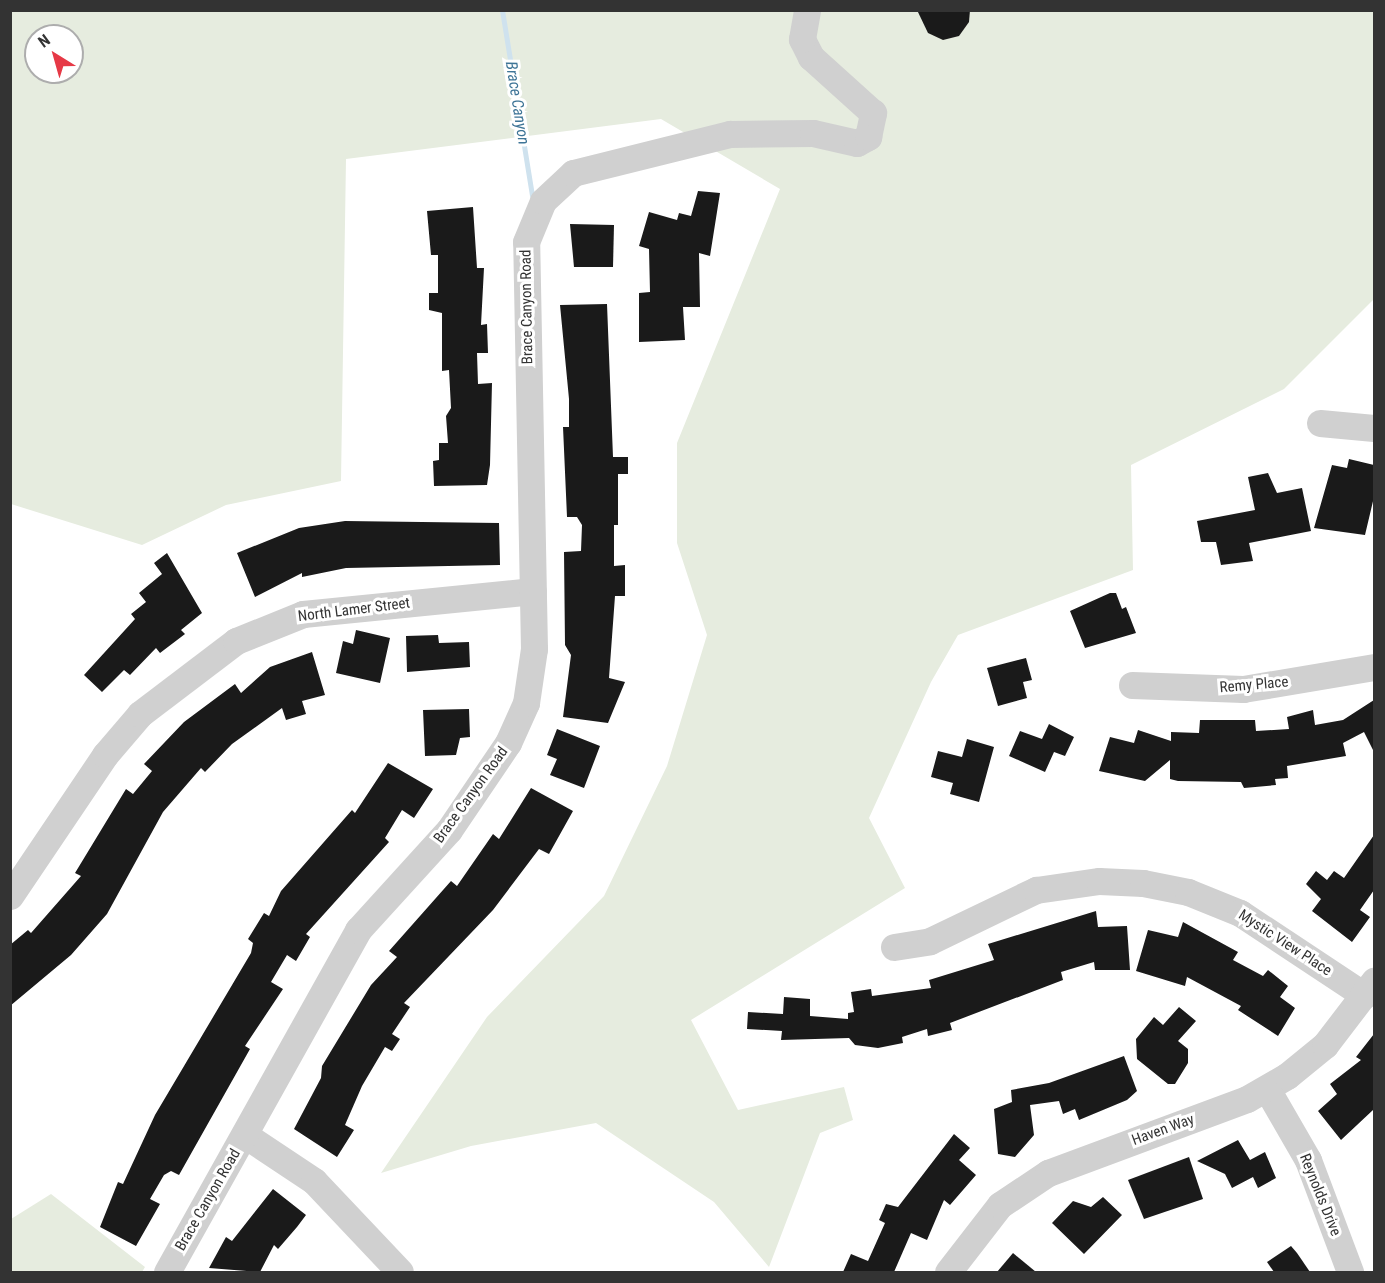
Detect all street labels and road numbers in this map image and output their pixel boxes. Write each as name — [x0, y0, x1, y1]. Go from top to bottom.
street label: Brace Canyon Road — [517, 250, 537, 364]
street label: North Lamer Street — [297, 594, 411, 626]
street label: Remy Place — [1219, 673, 1289, 697]
street label: Brace Canyon Road — [430, 743, 512, 847]
street label: Mystic View Place — [1235, 906, 1335, 980]
street label: Haven Way — [1129, 1110, 1197, 1150]
street label: Brace Canyon Road — [172, 1146, 244, 1254]
street label: Reynolds Drive — [1295, 1151, 1345, 1239]

